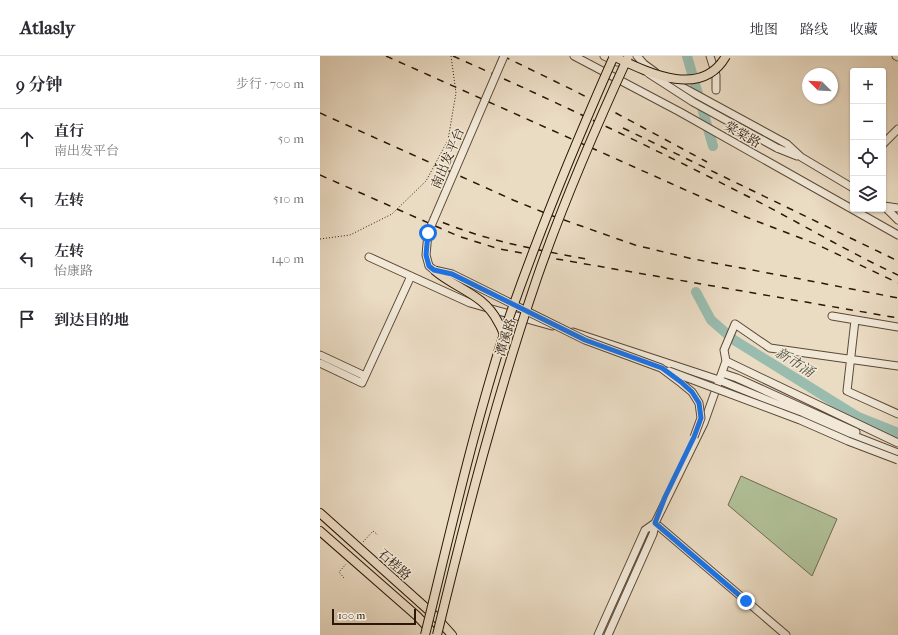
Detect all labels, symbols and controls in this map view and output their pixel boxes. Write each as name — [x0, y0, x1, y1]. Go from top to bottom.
text: Atlasly — [20, 17, 75, 39]
text: 地图 — [750, 21, 778, 38]
text: 路线 — [800, 21, 828, 38]
text: 收藏 — [850, 21, 878, 38]
north arrow — [802, 68, 838, 104]
map controls — [850, 68, 886, 212]
button: + — [850, 68, 886, 104]
text: 9 分钟 — [16, 74, 63, 94]
text: 步行 · 700 m — [236, 76, 304, 91]
button: − — [850, 104, 886, 140]
street label: 棠棠路 — [722, 118, 763, 151]
text: 直行 — [54, 122, 84, 140]
street label: 南出发平台 — [428, 125, 467, 191]
icon: ahead — [16, 128, 38, 150]
text: 50 m — [278, 131, 304, 146]
button: locate — [850, 140, 886, 176]
text: 南出发平台 — [54, 143, 119, 158]
button: layers — [850, 176, 886, 212]
icon: left — [16, 188, 38, 210]
text: 左转 — [54, 191, 84, 209]
text: 510 m — [273, 191, 304, 206]
route start — [419, 224, 437, 242]
text: 左转 — [54, 242, 84, 260]
icon: left — [16, 248, 38, 270]
text: 140 m — [271, 251, 304, 266]
text: 怡康路 — [54, 263, 93, 278]
icon: arrive — [16, 308, 38, 330]
text: 到达目的地 — [54, 311, 129, 329]
street label: 潭溪路 — [493, 316, 518, 358]
water label: 新市涌 — [772, 344, 819, 382]
street label: 石槎路 — [375, 546, 414, 583]
route end — [737, 592, 755, 610]
scale bar — [332, 607, 416, 626]
text: 100 m — [338, 609, 366, 622]

